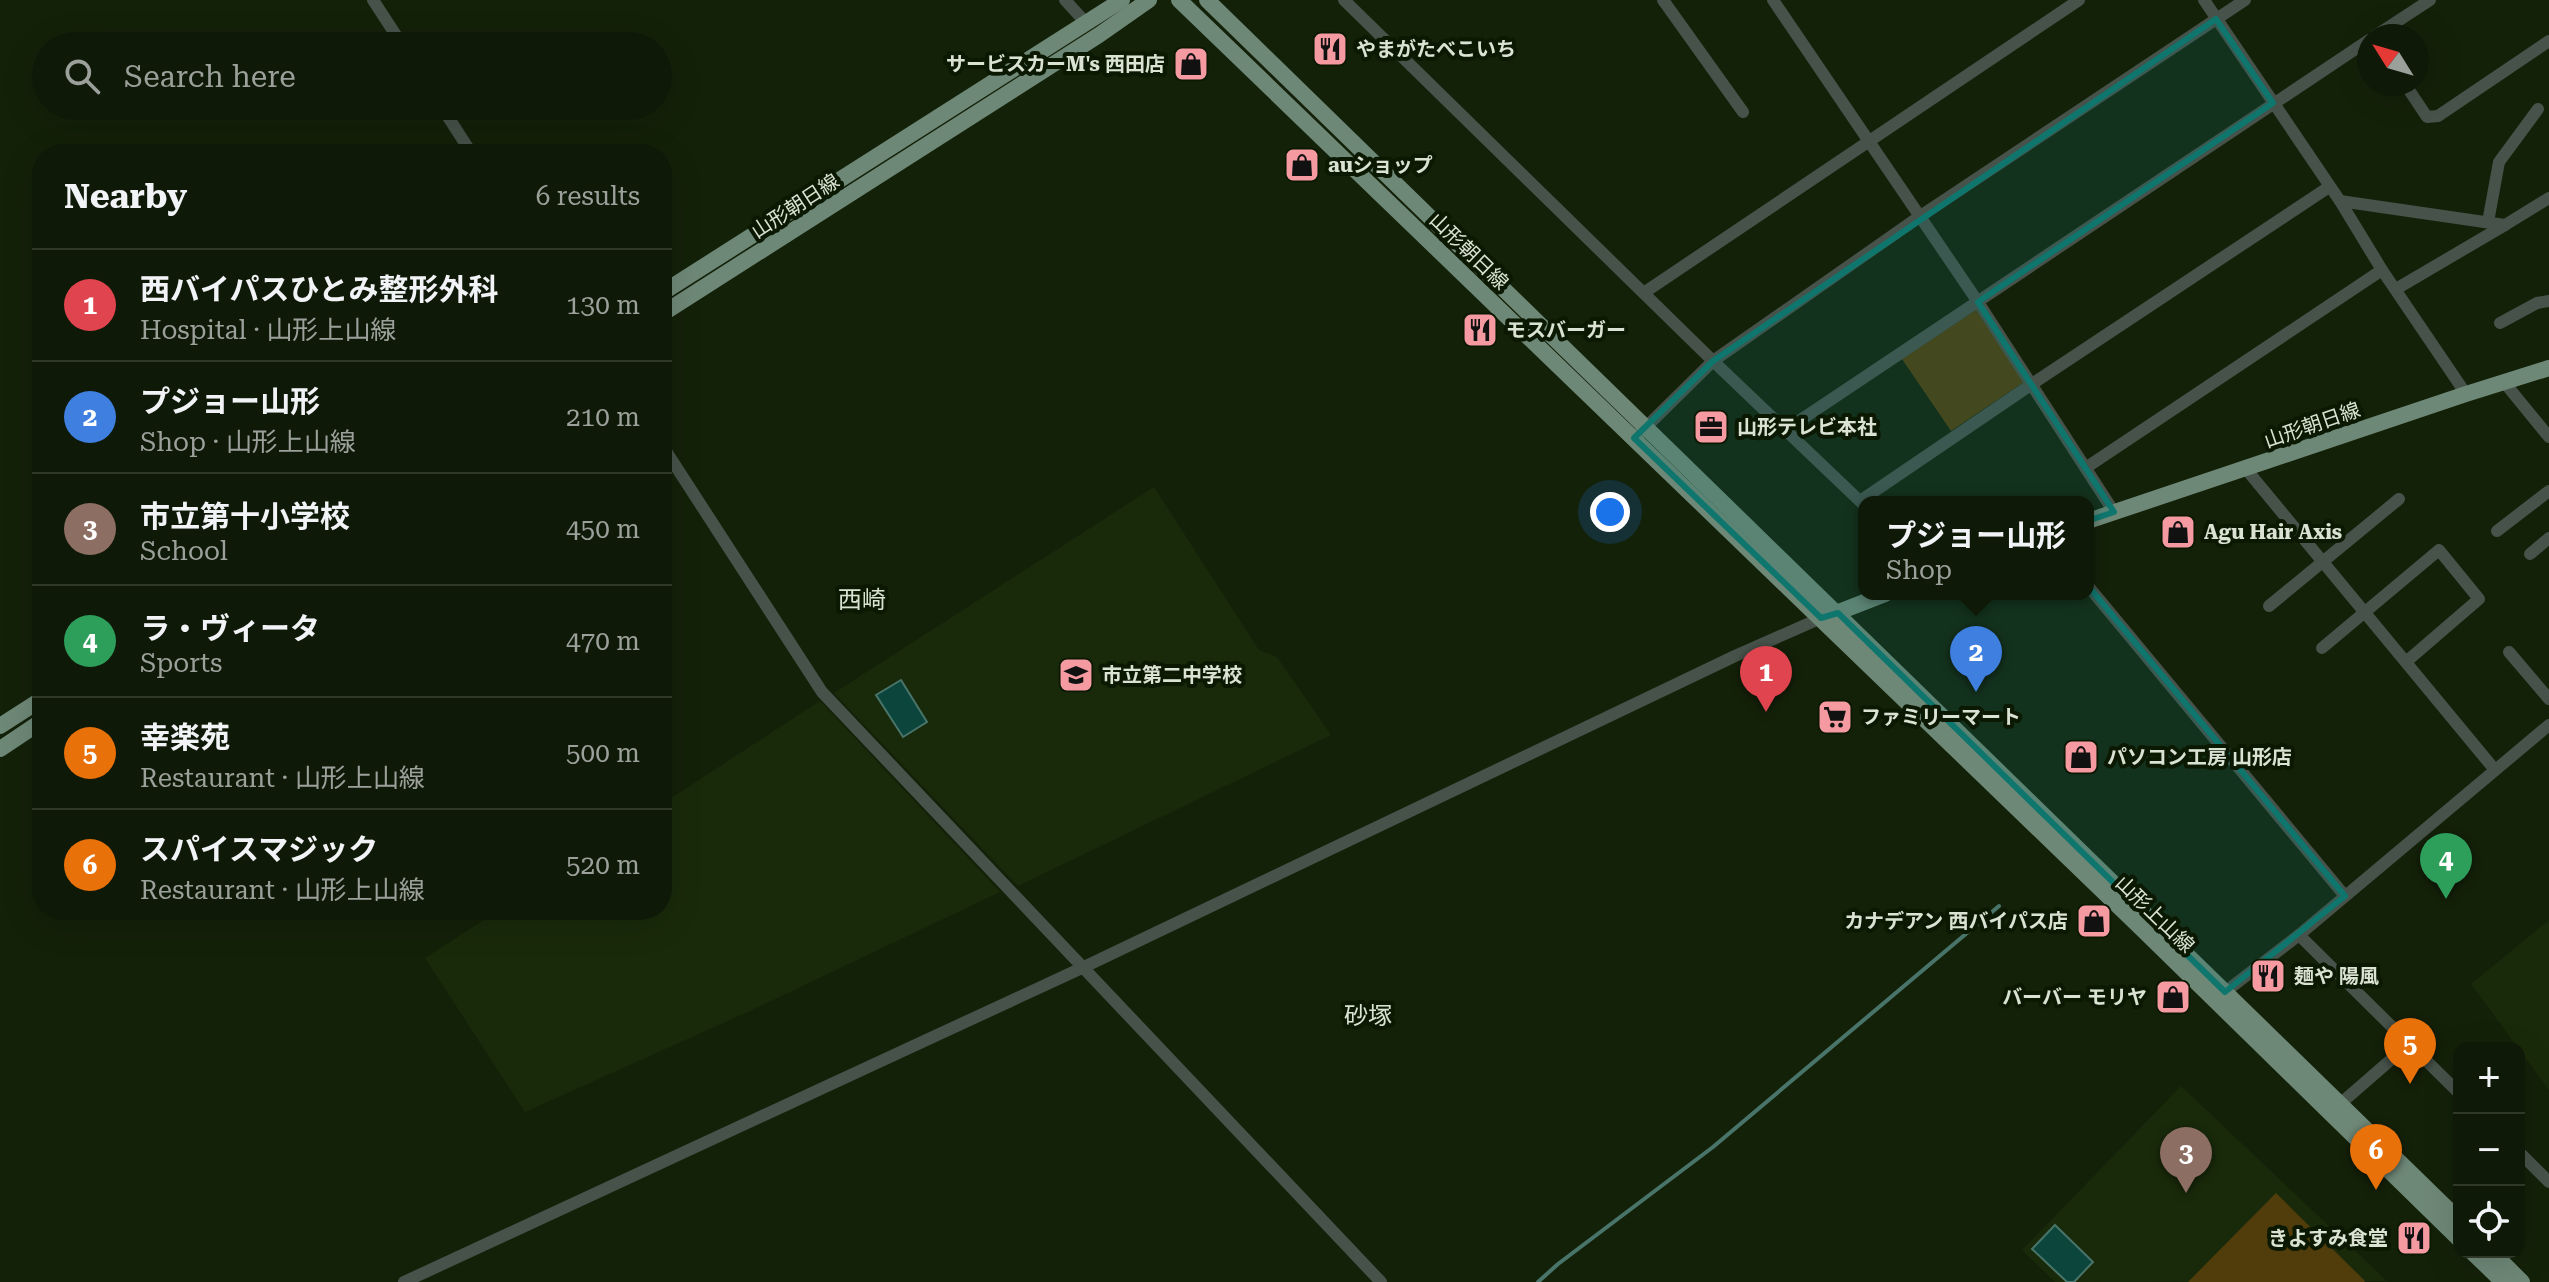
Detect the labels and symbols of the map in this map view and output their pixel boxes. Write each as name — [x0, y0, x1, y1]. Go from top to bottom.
north arrow — [2357, 24, 2429, 96]
restaurant icon: やまがたべこいち — [1311, 30, 1349, 68]
place label: やまがたべこいち — [1356, 37, 1516, 61]
shop icon: サービスカーM's 西田店 — [1172, 45, 1210, 83]
place label: サービスカーM's 西田店 — [946, 52, 1165, 76]
shop icon: auショップ — [1283, 146, 1321, 184]
place label: auショップ — [1328, 153, 1433, 177]
street label: 山形朝日線 — [747, 169, 843, 243]
street label: 山形朝日線 — [1425, 208, 1513, 294]
restaurant icon: モスバーガー — [1461, 311, 1499, 349]
place label: モスバーガー — [1506, 318, 1626, 342]
street label: 山形朝日線 — [2261, 397, 2363, 453]
office icon: 山形テレビ本社 — [1692, 408, 1730, 446]
place label: 山形テレビ本社 — [1737, 415, 1877, 439]
your location — [1590, 492, 1630, 532]
shop icon: Agu Hair Axis — [2159, 513, 2197, 551]
place label: Agu Hair Axis — [2204, 520, 2342, 544]
district label: 西崎 — [838, 586, 886, 614]
pin: 2 — [1950, 626, 2002, 692]
pin: 1 — [1740, 646, 1792, 712]
school or university icon: 市立第二中学校 — [1057, 656, 1095, 694]
place label: 市立第二中学校 — [1102, 663, 1242, 687]
supermarket icon: ファミリーマート — [1816, 698, 1854, 736]
place label: ファミリーマート — [1861, 705, 2021, 729]
shop icon: パソコン工房 山形店 — [2062, 738, 2100, 776]
place label: パソコン工房 山形店 — [2107, 745, 2292, 769]
pin: 4 — [2420, 833, 2472, 899]
street label: 山形上山線 — [2111, 871, 2199, 957]
shop icon: カナデアン 西バイパス店 — [2075, 902, 2113, 940]
place label: カナデアン 西バイパス店 — [1844, 909, 2068, 933]
restaurant icon: 麺や 陽風 — [2249, 957, 2287, 995]
place label: 麺や 陽風 — [2294, 964, 2379, 988]
shop icon: バーバー モリヤ — [2154, 978, 2192, 1016]
place label: バーバー モリヤ — [2002, 985, 2147, 1009]
district label: 砂塚 — [1344, 1002, 1392, 1030]
pin: 5 — [2384, 1018, 2436, 1084]
pin: 6 — [2350, 1124, 2402, 1190]
pin: 3 — [2160, 1127, 2212, 1193]
restaurant icon: きよすみ食堂 — [2395, 1219, 2433, 1257]
place label: きよすみ食堂 — [2268, 1226, 2388, 1250]

